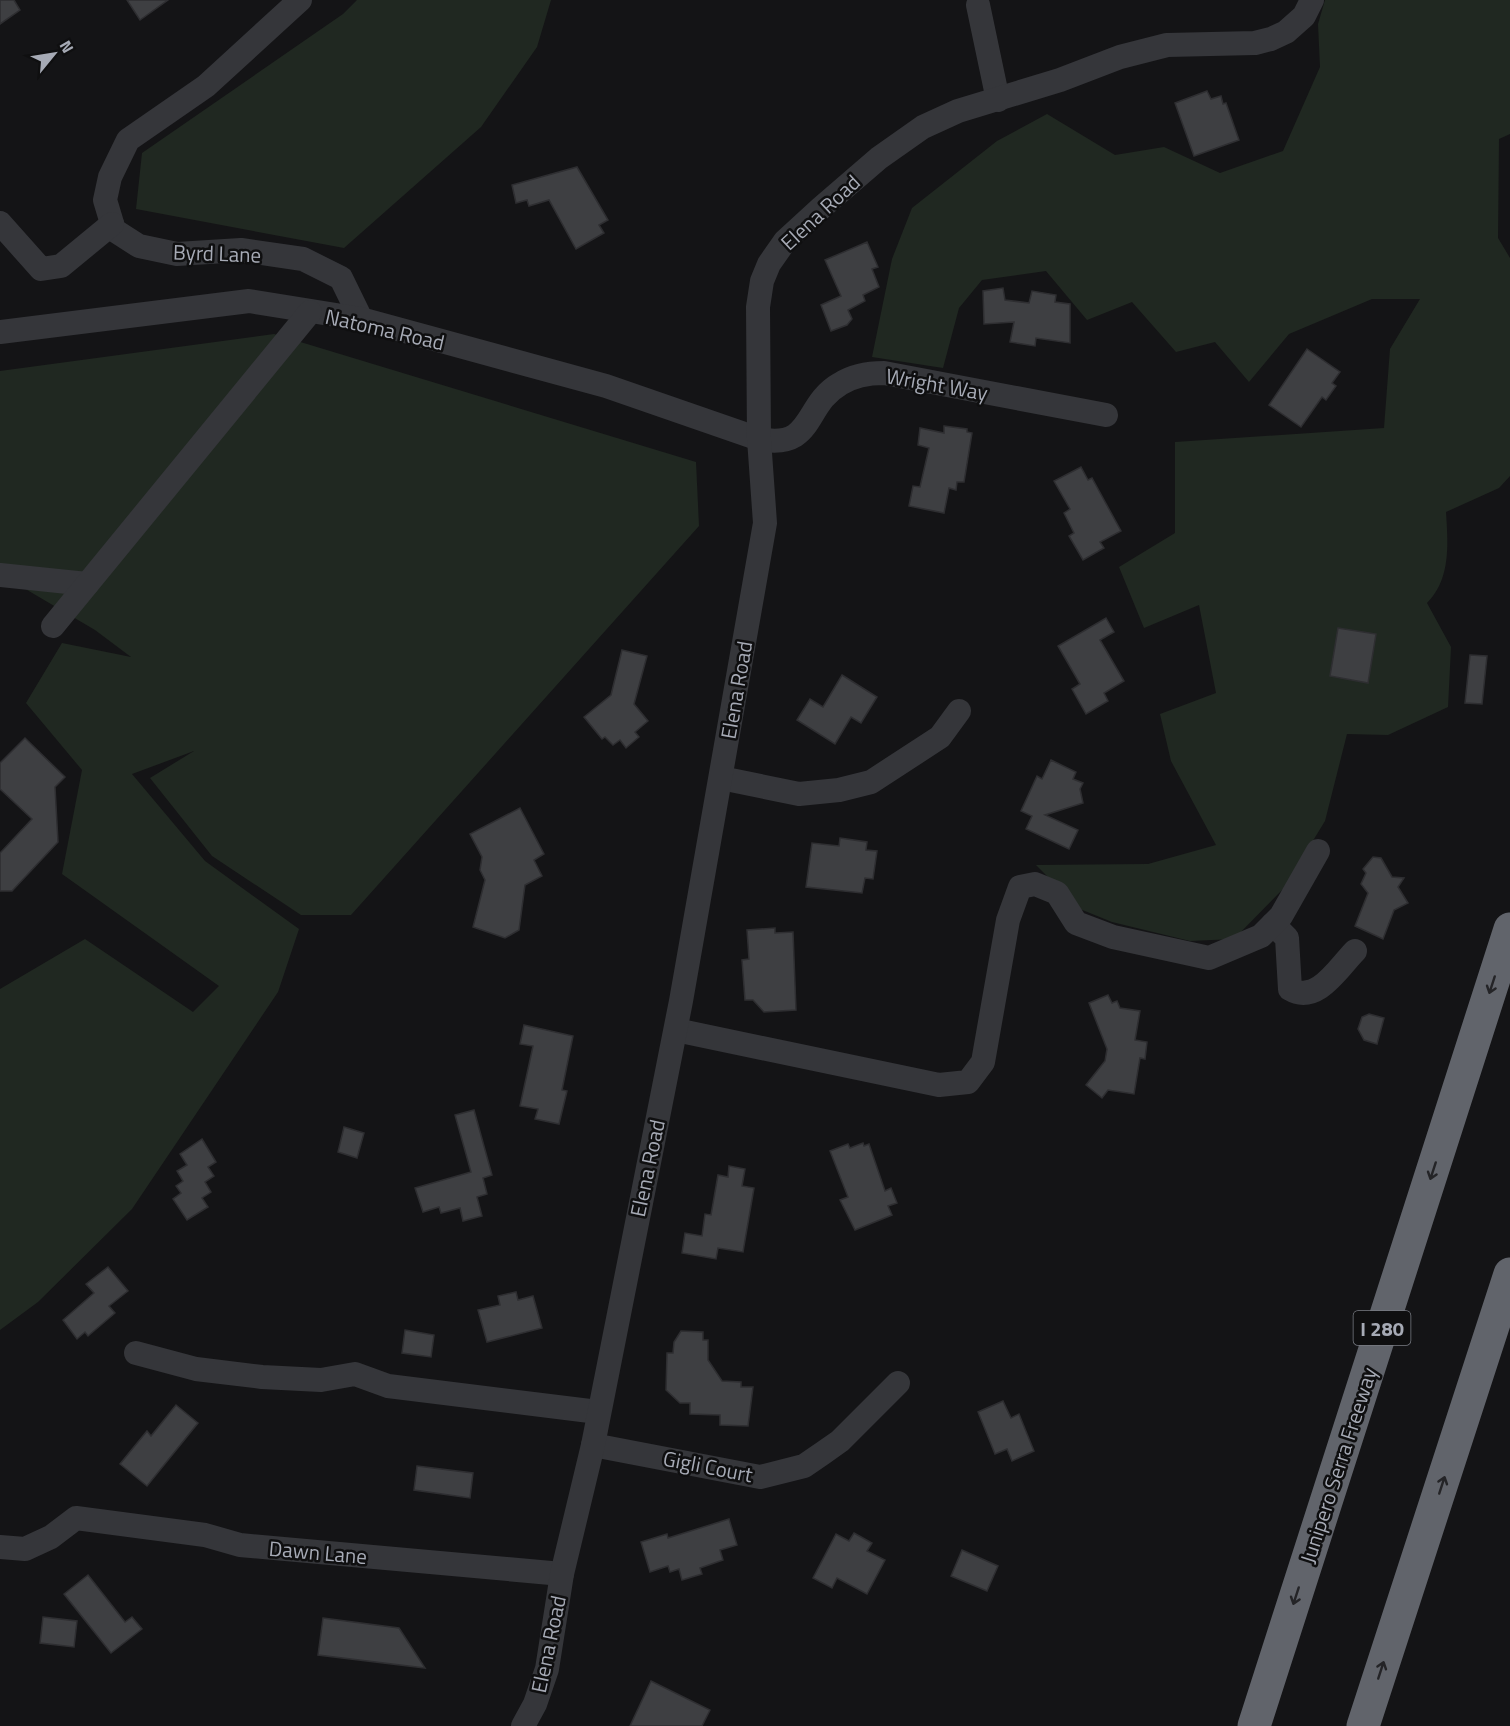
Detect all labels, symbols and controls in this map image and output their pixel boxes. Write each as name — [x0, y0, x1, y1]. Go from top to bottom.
north arrow — [24, 24, 84, 84]
text: N — [54, 36, 80, 57]
street label: Elena Road — [773, 167, 867, 257]
street label: Byrd Lane — [172, 235, 262, 271]
street label: Natoma Road — [322, 300, 448, 358]
street label: Wright Way — [883, 359, 991, 409]
street label: Elena Road — [712, 638, 760, 742]
one-way arrow — [1486, 975, 1497, 994]
street label: Elena Road — [621, 1116, 673, 1220]
one-way arrow — [1426, 1161, 1437, 1180]
road number: I 280 — [1354, 1311, 1410, 1345]
street label: Junipero Serra Freeway — [1291, 1363, 1385, 1567]
street label: Gigli Court — [661, 1442, 756, 1490]
one-way arrow — [1437, 1476, 1448, 1495]
street label: Dawn Lane — [268, 1532, 368, 1572]
one-way arrow — [1290, 1586, 1301, 1605]
street label: Elena Road — [522, 1592, 574, 1696]
one-way arrow — [1377, 1661, 1388, 1680]

